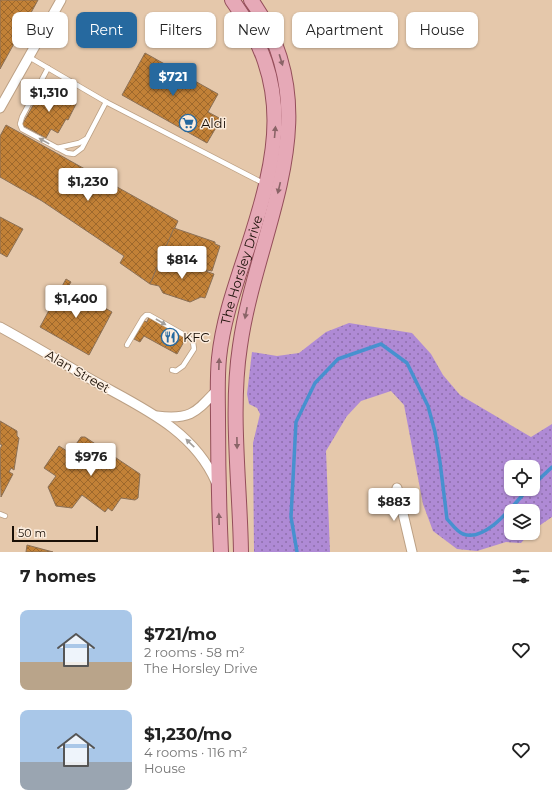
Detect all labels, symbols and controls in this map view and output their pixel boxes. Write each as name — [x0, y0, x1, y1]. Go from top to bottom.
chip: Buy — [12, 12, 68, 48]
chip: Rent — [76, 12, 137, 48]
chip: Filters — [145, 12, 216, 48]
chip: New — [224, 12, 284, 48]
chip: Apartment — [292, 12, 398, 48]
chip: House — [406, 12, 478, 48]
one-way arrow — [278, 54, 284, 66]
pin: $721 — [149, 63, 197, 97]
text: $721 — [159, 68, 188, 84]
pin: $1,310 — [16, 79, 82, 113]
text: $1,310 — [30, 84, 68, 100]
supermarket icon: Aldi — [178, 113, 198, 133]
place label: Aldi — [201, 115, 226, 131]
one-way arrow — [271, 126, 278, 138]
one-way arrow — [38, 138, 50, 145]
pin: $1,230 — [55, 168, 121, 202]
text: $1,230 — [68, 173, 109, 189]
one-way arrow — [276, 182, 282, 194]
street label: The Horsley Drive — [217, 213, 265, 326]
pin: $814 — [158, 246, 206, 280]
text: $814 — [167, 251, 197, 267]
pin: $1,400 — [43, 285, 109, 319]
text: $1,400 — [54, 290, 98, 306]
one-way arrow — [242, 307, 248, 320]
one-way arrow — [155, 318, 167, 325]
restaurant icon: KFC — [160, 327, 180, 347]
place label: KFC — [183, 329, 210, 345]
street label: Alan Street — [43, 346, 113, 396]
one-way arrow — [216, 357, 222, 370]
one-way arrow — [234, 437, 240, 450]
one-way arrow — [185, 438, 195, 447]
pin: $976 — [67, 443, 115, 477]
text: $976 — [75, 448, 107, 464]
map controls — [504, 460, 540, 540]
button: locate — [504, 460, 540, 496]
pin: $883 — [370, 488, 418, 522]
text: $883 — [377, 493, 411, 509]
button: layers — [504, 504, 540, 540]
one-way arrow — [216, 513, 223, 525]
scale bar — [12, 524, 98, 543]
text: 50 m — [18, 526, 46, 540]
icon: filters — [510, 565, 532, 587]
text: 7 homes — [20, 566, 96, 586]
text: $721/mo — [144, 624, 217, 644]
icon: home — [52, 626, 100, 674]
icon: heart — [510, 639, 532, 661]
text: 2 rooms · 58 m² — [144, 644, 245, 660]
text: The Horsley Drive — [144, 660, 258, 676]
text: $1,230/mo — [144, 724, 232, 744]
icon: home — [52, 726, 100, 774]
icon: heart — [510, 739, 532, 761]
text: 4 rooms · 116 m² — [144, 744, 248, 760]
text: House — [144, 760, 186, 776]

